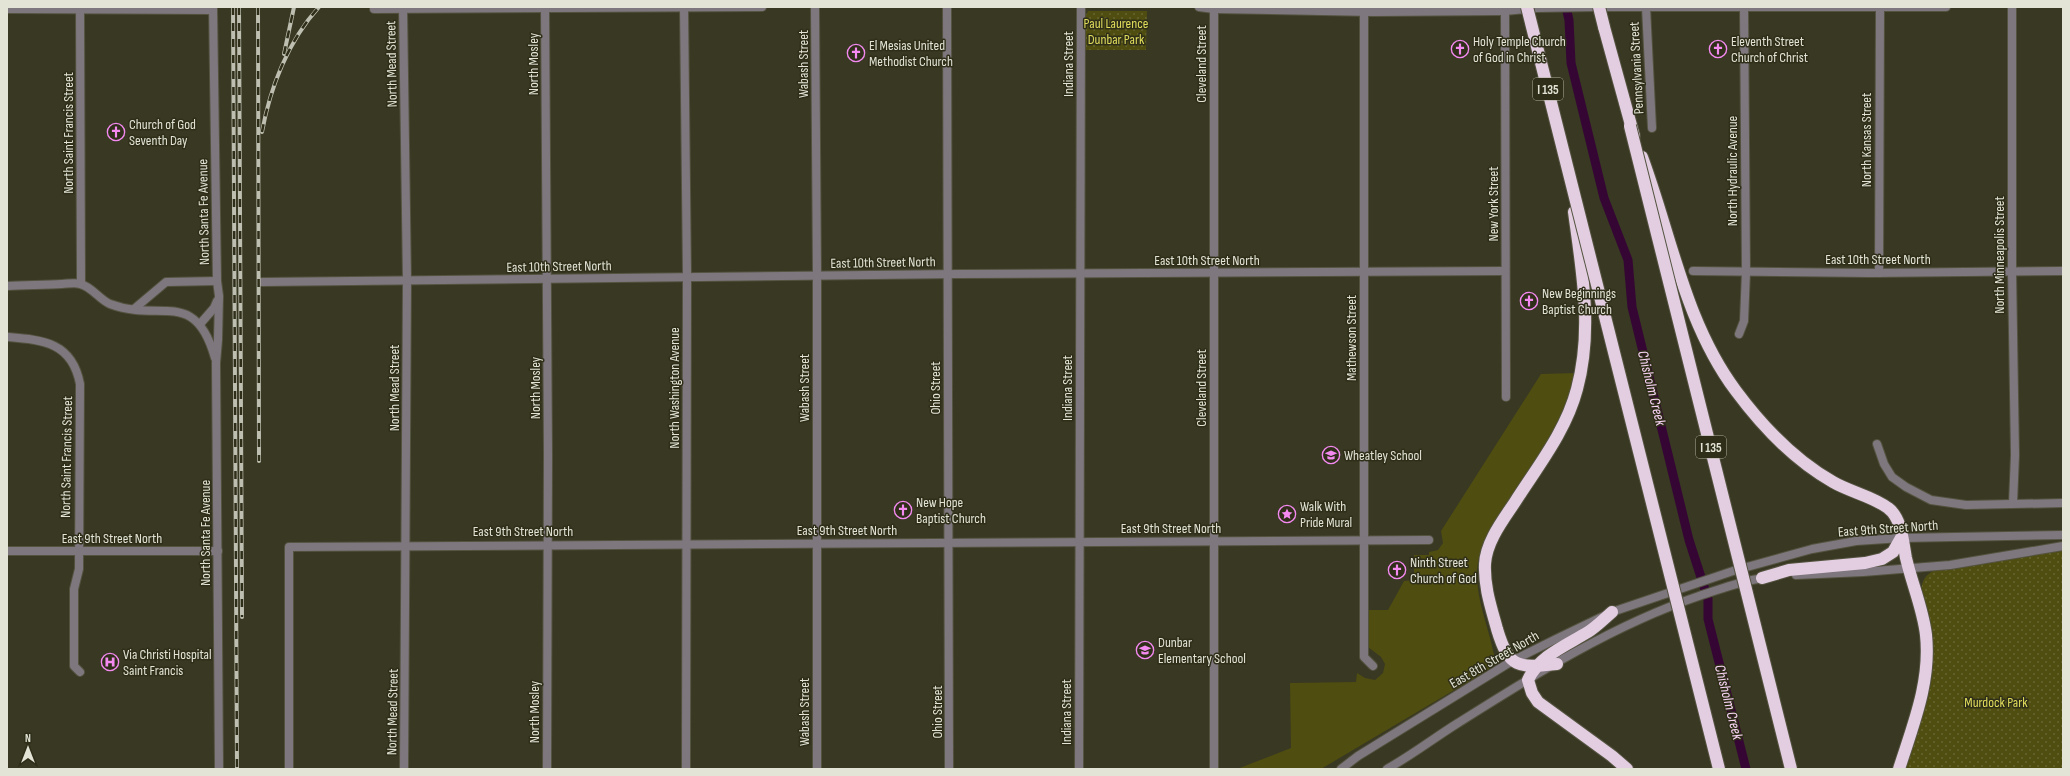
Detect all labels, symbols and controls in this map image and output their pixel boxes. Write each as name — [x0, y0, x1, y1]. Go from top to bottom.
park label: Paul Laurence Dunbar Park — [1084, 15, 1148, 48]
street label: North Mead Street — [382, 21, 401, 107]
street label: Pennsylvania Street — [1626, 21, 1647, 115]
street label: Cleveland Street — [1193, 25, 1210, 103]
street label: Wabash Street — [795, 30, 812, 98]
street label: Indiana Street — [1060, 31, 1077, 97]
street label: North Mosley — [525, 32, 542, 95]
place label: Holy Temple Church of God in Christ — [1473, 33, 1566, 66]
place label: Eleventh Street Church of Christ — [1731, 33, 1808, 66]
place label: El Mesias United Methodist Church — [869, 37, 953, 70]
church icon: Holy Temple Church of God in Christ — [1450, 39, 1470, 59]
church icon: Eleventh Street Church of Christ — [1708, 39, 1728, 59]
church icon: El Mesias United Methodist Church — [846, 43, 866, 63]
street label: North Saint Francis Street — [60, 72, 77, 194]
road number: I 135 — [1533, 78, 1563, 100]
street label: North Kansas Street — [1858, 93, 1875, 187]
place label: Church of God Seventh Day — [129, 116, 196, 149]
street label: North Hydraulic Avenue — [1724, 116, 1741, 226]
church icon: Church of God Seventh Day — [106, 122, 126, 142]
street label: North Santa Fe Avenue — [194, 159, 213, 265]
street label: New York Street — [1485, 167, 1502, 241]
street label: North Minneapolis Street — [1991, 196, 2008, 314]
street label: East 10th Street North — [1825, 251, 1931, 268]
street label: East 10th Street North — [1154, 252, 1260, 269]
street label: East 10th Street North — [830, 253, 936, 272]
street label: East 10th Street North — [506, 257, 612, 276]
place label: New Beginnings Baptist Church — [1542, 285, 1616, 318]
church icon: New Beginnings Baptist Church — [1519, 291, 1539, 311]
street label: Mathewson Street — [1343, 295, 1360, 381]
street label: North Washington Avenue — [666, 327, 683, 449]
street label: North Mead Street — [386, 345, 403, 431]
street label: Cleveland Street — [1193, 349, 1210, 427]
water label: Chisholm Creek — [1633, 349, 1670, 428]
street label: Wabash Street — [796, 354, 813, 422]
street label: Indiana Street — [1059, 355, 1076, 421]
street label: North Mosley — [527, 356, 544, 419]
street label: Ohio Street — [927, 361, 944, 415]
street label: North Saint Francis Street — [57, 396, 76, 518]
road number: I 135 — [1696, 436, 1726, 458]
school or university icon: Wheatley School — [1321, 445, 1341, 465]
place label: Wheatley School — [1344, 447, 1422, 464]
street label: North Santa Fe Avenue — [197, 480, 214, 586]
place label: New Hope Baptist Church — [916, 494, 986, 527]
place label: Walk With Pride Mural — [1300, 498, 1352, 531]
church icon: New Hope Baptist Church — [893, 500, 913, 520]
place icon: Walk With Pride Mural — [1277, 504, 1297, 524]
street label: East 9th Street North — [1837, 517, 1939, 540]
street label: East 9th Street North — [1121, 520, 1221, 537]
street label: East 9th Street North — [797, 522, 897, 539]
street label: East 9th Street North — [473, 523, 573, 540]
street label: East 9th Street North — [62, 530, 162, 547]
place label: Ninth Street Church of God — [1410, 554, 1477, 587]
church icon: Ninth Street Church of God — [1387, 560, 1407, 580]
street label: East 8th Street North — [1447, 627, 1542, 692]
place label: Dunbar Elementary School — [1158, 634, 1246, 667]
school or university icon: Dunbar Elementary School — [1135, 640, 1155, 660]
place label: Via Christi Hospital Saint Francis — [123, 646, 212, 679]
hospital icon: Via Christi Hospital Saint Francis — [100, 652, 120, 672]
water label: Chisholm Creek — [1710, 663, 1747, 742]
street label: North Mead Street — [383, 669, 402, 755]
street label: Wabash Street — [796, 678, 813, 746]
street label: Indiana Street — [1058, 679, 1075, 745]
street label: North Mosley — [526, 680, 543, 743]
street label: Ohio Street — [929, 685, 946, 739]
park label: Murdock Park — [1964, 694, 2028, 711]
north arrow — [8, 728, 48, 768]
text: N — [25, 732, 31, 745]

